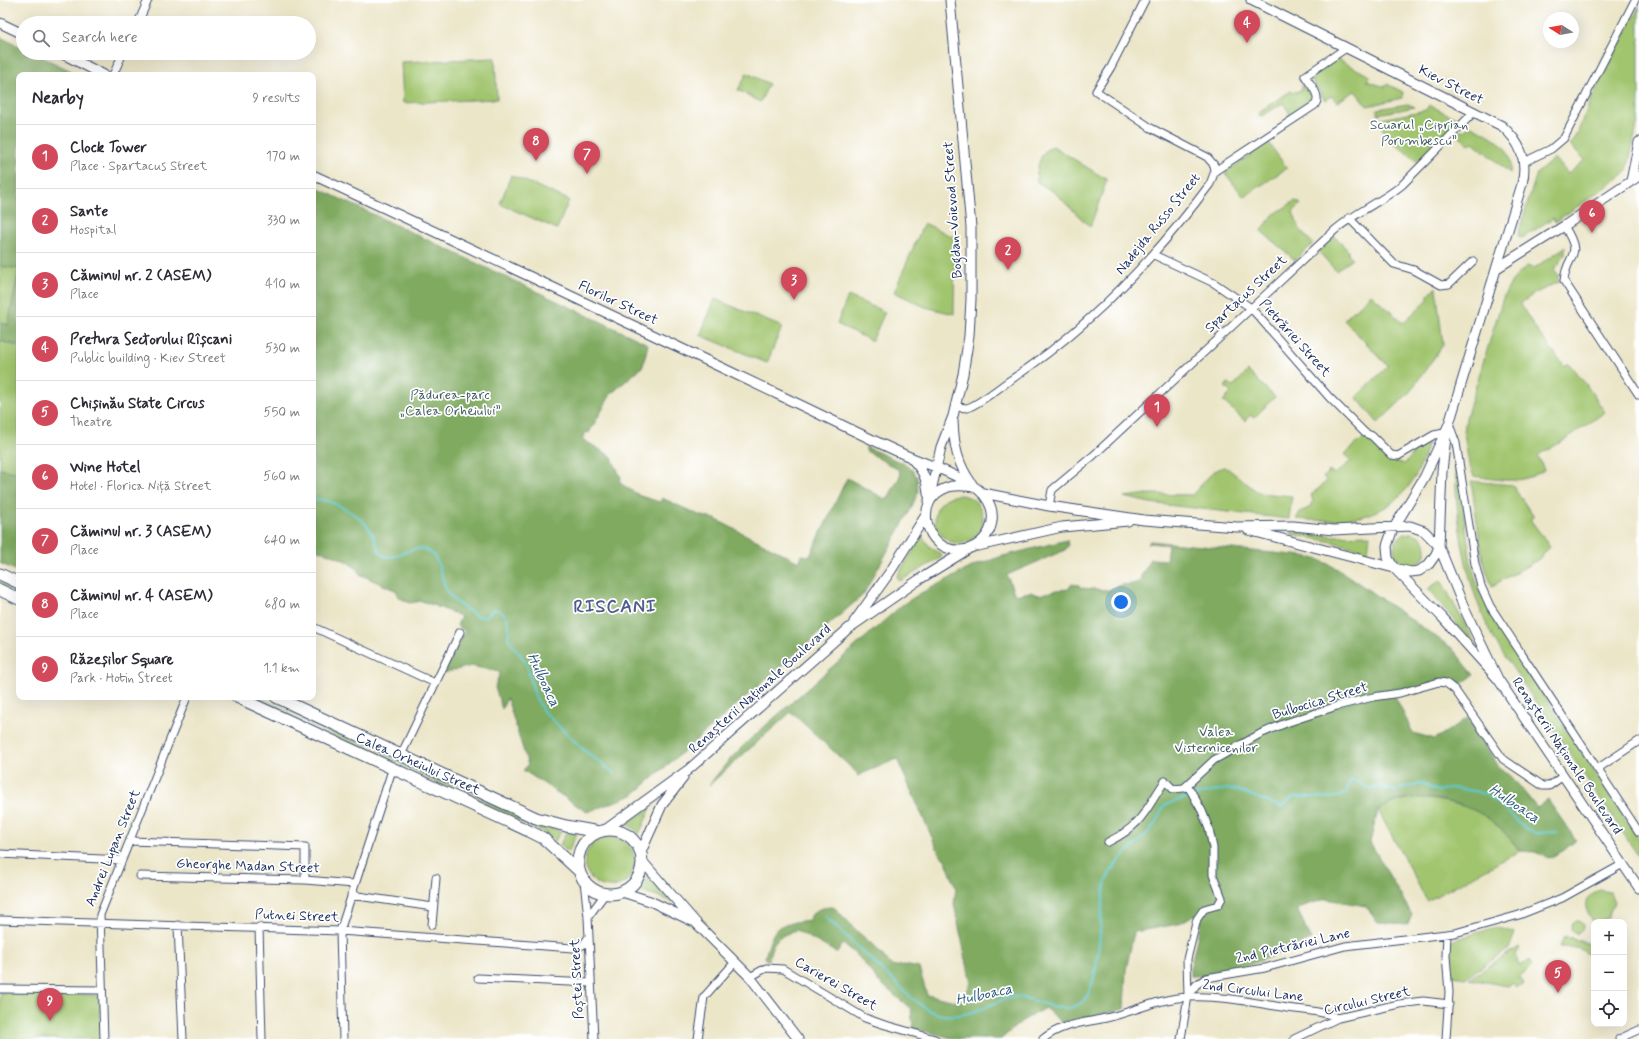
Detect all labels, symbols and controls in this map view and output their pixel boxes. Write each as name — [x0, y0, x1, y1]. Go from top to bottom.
pin: 4 — [1234, 10, 1260, 43]
north arrow — [1543, 12, 1579, 48]
search box — [16, 16, 316, 60]
icon: search — [30, 27, 52, 49]
text: Search here — [62, 28, 138, 48]
street label: Kiev Street — [1415, 61, 1487, 109]
text: Nearby — [32, 87, 84, 109]
text: 9 results — [253, 90, 300, 107]
park label: Scuarul „Ciprian Porumbescu” — [1370, 116, 1468, 150]
pin: 8 — [523, 128, 549, 161]
text: Clock Tower — [70, 138, 147, 158]
street label: Bogdan-Voievod Street — [939, 140, 969, 279]
pin: 7 — [574, 141, 600, 174]
text: 1 — [42, 148, 48, 165]
text: 170 m — [266, 148, 300, 165]
text: Place · Spartacus Street — [70, 158, 207, 175]
street label: Nadejda Russo Street — [1111, 170, 1205, 278]
pin: 6 — [1579, 200, 1605, 233]
text: Sante — [70, 202, 108, 222]
text: 2 — [42, 212, 48, 229]
text: 330 m — [267, 212, 300, 229]
text: Hospital — [70, 222, 116, 239]
pin: 2 — [995, 237, 1021, 270]
street label: Spartacus Street — [1201, 251, 1292, 337]
text: Căminul nr. 2 (ASEM) — [70, 266, 211, 286]
pin: 3 — [781, 267, 807, 300]
text: 3 — [42, 276, 48, 293]
text: 410 m — [265, 276, 300, 293]
street label: Florilor Street — [575, 277, 661, 329]
text: Place — [70, 286, 99, 303]
street label: Pietrăriei Street — [1255, 295, 1335, 381]
text: Pretura Sectorului Rîșcani — [70, 330, 232, 350]
text: 4 — [41, 340, 49, 357]
text: 530 m — [265, 340, 300, 357]
text: Public building · Kiev Street — [70, 350, 226, 367]
park label: Pădurea-parc „Calea Orheiului” — [399, 386, 501, 420]
text: Chișinău State Circus — [70, 394, 204, 414]
pin: 1 — [1144, 394, 1170, 427]
text: 5 — [41, 404, 49, 421]
text: 550 m — [264, 404, 300, 421]
text: Theatre — [70, 414, 112, 431]
text: Wine Hotel — [70, 458, 140, 478]
text: 6 — [42, 468, 48, 485]
text: 560 m — [263, 468, 300, 485]
text: Hotel · Florica Niță Street — [70, 478, 211, 495]
text: Căminul nr. 3 (ASEM) — [70, 522, 211, 542]
text: 7 — [41, 532, 49, 549]
text: 640 m — [264, 532, 300, 549]
text: Place — [70, 542, 99, 559]
text: Căminul nr. 4 (ASEM) — [70, 586, 213, 606]
your location — [1111, 592, 1131, 612]
district label: RISCANI — [574, 595, 657, 619]
text: 8 — [41, 596, 49, 613]
text: 680 m — [265, 596, 300, 613]
text: Place — [70, 606, 99, 623]
street label: Renașterii Naționale Boulevard — [685, 620, 835, 758]
text: Răzeșilor Square — [70, 650, 174, 670]
water label: Hulboaca — [522, 650, 564, 710]
text: 9 — [42, 660, 48, 677]
text: 1.1 km — [263, 660, 300, 677]
text: Park · Hotin Street — [70, 670, 173, 687]
street label: Renașterii Naționale Boulevard — [1508, 674, 1626, 838]
street label: Bulbocica Street — [1270, 678, 1370, 724]
park label: Valea Visternicenilor — [1174, 723, 1258, 757]
street label: Calea Orheiului Street — [353, 728, 484, 800]
water label: Hulboaca — [1485, 780, 1544, 828]
street label: Andrei Lupan Street — [81, 786, 145, 909]
street label: Gheorghe Madan Street — [176, 854, 320, 878]
street label: Putnei Street — [255, 906, 340, 926]
map controls — [1591, 919, 1627, 1027]
button: + — [1591, 919, 1627, 955]
street label: 2nd Pietrăriei Lane — [1234, 924, 1352, 968]
street label: Poștei Street — [566, 938, 588, 1020]
street label: Carierei Street — [791, 953, 881, 1015]
button: − — [1591, 955, 1627, 991]
pin: 5 — [1545, 960, 1571, 993]
street label: 2nd Circului Lane — [1201, 976, 1305, 1006]
water label: Hulboaca — [954, 979, 1014, 1011]
street label: Circului Street — [1322, 982, 1413, 1020]
pin: 9 — [37, 988, 63, 1021]
button: locate — [1591, 991, 1627, 1027]

